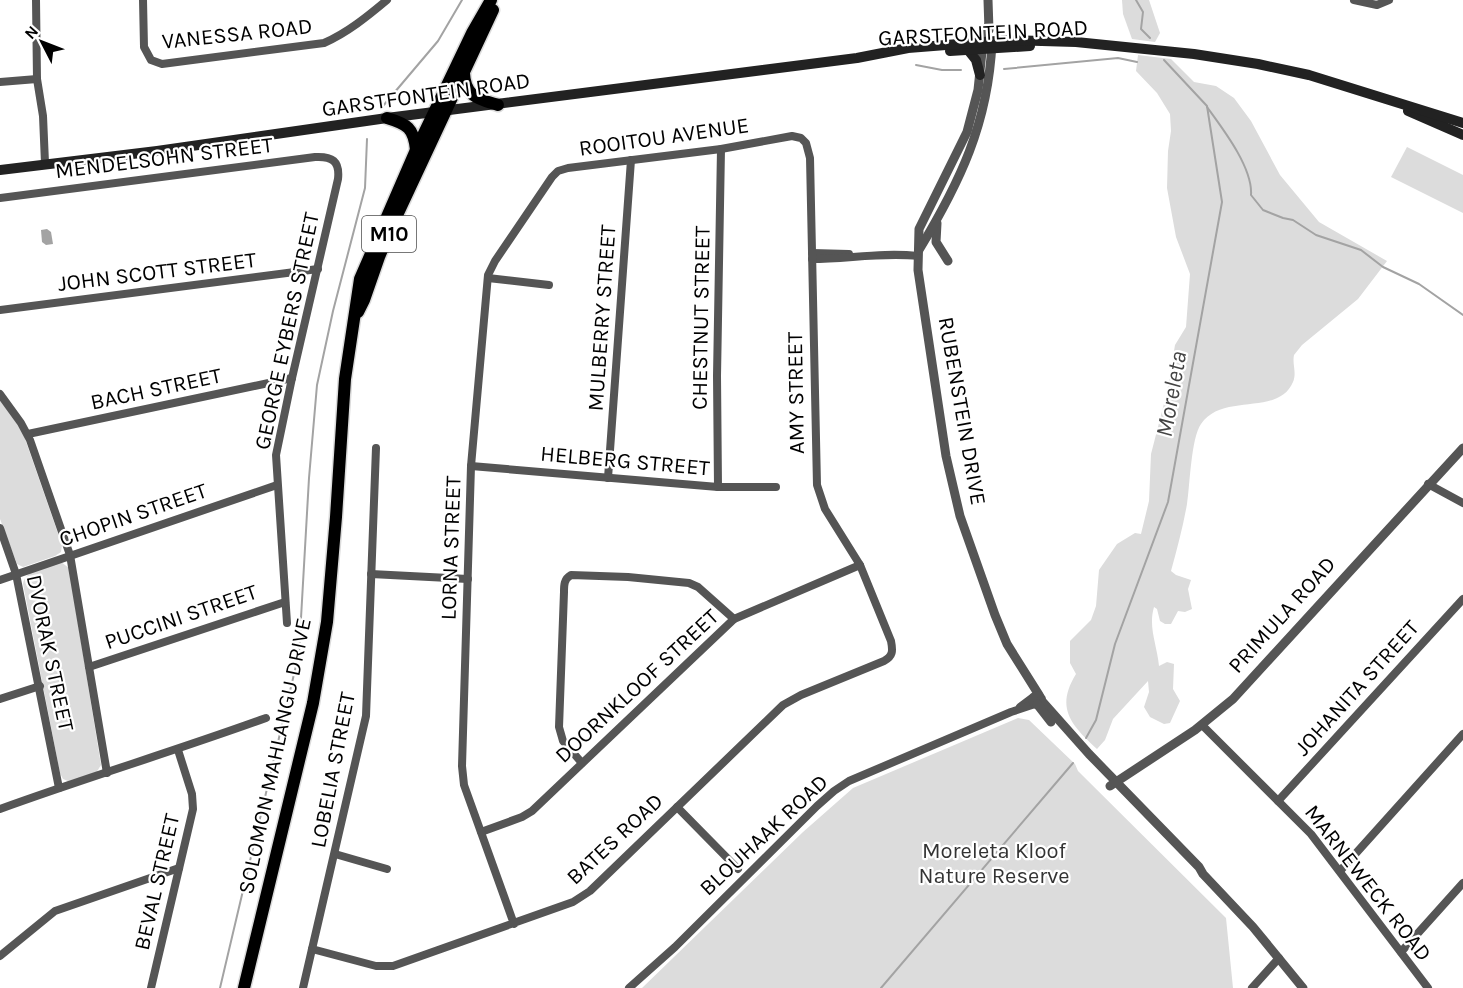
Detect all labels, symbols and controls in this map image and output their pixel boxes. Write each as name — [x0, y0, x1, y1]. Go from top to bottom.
north arrow — [12, 12, 72, 72]
street label: VANESSA ROAD — [161, 13, 313, 55]
street label: GARSTFONTEIN ROAD — [877, 15, 1089, 51]
text: N — [20, 22, 42, 43]
street label: GARSTFONTEIN ROAD — [320, 68, 532, 122]
street label: ROOITOU AVENUE — [577, 112, 751, 162]
street label: MENDELSOHN STREET — [54, 132, 274, 184]
street label: GEORGE EYBERS STREET — [249, 210, 325, 452]
road number: M10 — [362, 216, 416, 252]
street label: MULBERRY STREET — [583, 224, 621, 412]
street label: CHESTNUT STREET — [686, 226, 716, 410]
street label: JOHN SCOTT STREET — [56, 247, 258, 297]
street label: RUBENSTEIN DRIVE — [933, 315, 991, 507]
street label: AMY STREET — [782, 332, 810, 454]
water label: Moreleta — [1150, 349, 1192, 439]
street label: BACH STREET — [88, 362, 224, 416]
street label: HELBERG STREET — [539, 441, 711, 481]
street label: LORNA STREET — [435, 475, 467, 621]
street label: CHOPIN STREET — [56, 478, 210, 552]
street label: PRIMULA ROAD — [1223, 551, 1341, 679]
street label: DVORAK STREET — [21, 572, 79, 734]
street label: PUCCINI STREET — [101, 579, 261, 655]
street label: DOORNKLOOF STREET — [550, 604, 724, 768]
street label: JOHANITA STREET — [1289, 615, 1425, 761]
street label: SOLOMON MAHLANGU DRIVE — [233, 616, 317, 896]
street label: LOBELIA STREET — [305, 690, 361, 850]
street label: BLOUHAAK ROAD — [694, 769, 834, 901]
street label: BATES ROAD — [561, 788, 669, 890]
street label: MARNEWECK ROAD — [1299, 800, 1437, 966]
street label: BEVAL STREET — [129, 811, 185, 953]
park label: Moreleta Kloof Nature Reserve — [918, 838, 1070, 889]

